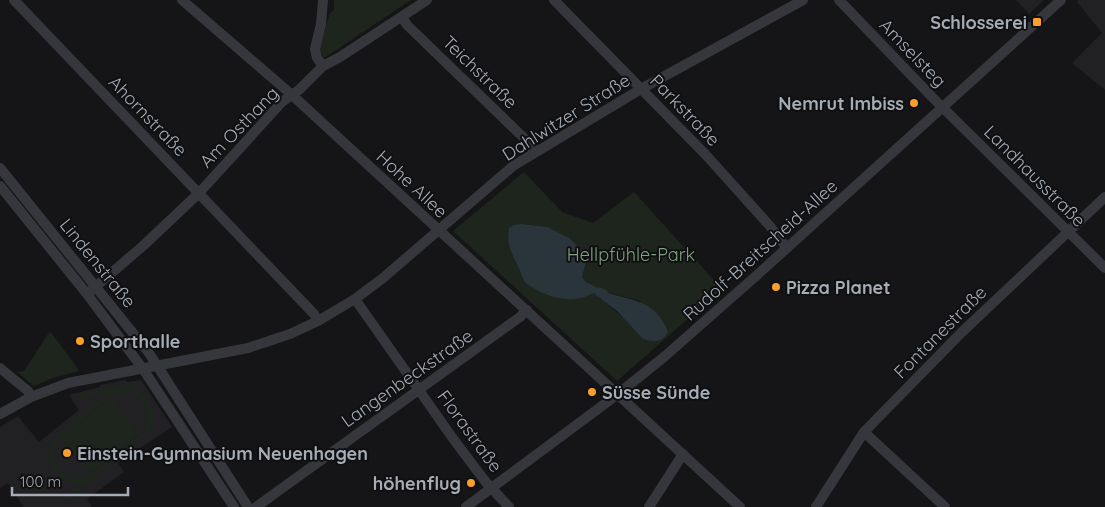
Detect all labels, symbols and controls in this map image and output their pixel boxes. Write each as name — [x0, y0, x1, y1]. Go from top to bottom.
place label: Schlosserei — [930, 11, 1027, 34]
street label: Amselsteg — [875, 14, 951, 92]
marker: Schlosserei — [1031, 16, 1043, 28]
street label: Teichstraße — [438, 31, 522, 113]
street label: Dahlwitzer Straße — [498, 68, 634, 166]
street label: Parkstraße — [645, 69, 725, 151]
street label: Ahornstraße — [104, 71, 192, 161]
street label: Am Osthang — [195, 82, 283, 172]
place label: Nemrut Imbiss — [778, 92, 904, 115]
marker: Nemrut Imbiss — [908, 97, 920, 109]
street label: Landhausstraße — [979, 120, 1091, 232]
street label: Hohe Allee — [372, 145, 452, 223]
street label: Rudolf-Breitscheid-Allee — [678, 174, 842, 326]
street label: Lindenstraße — [55, 214, 141, 312]
park label: Hellpfühle-Park — [567, 243, 695, 266]
place label: Pizza Planet — [786, 276, 891, 299]
marker: Pizza Planet — [770, 281, 782, 293]
street label: Fontanestraße — [889, 281, 991, 383]
street label: Langenbeckstraße — [337, 324, 477, 432]
place label: Sporthalle — [90, 330, 180, 353]
marker: Sporthalle — [74, 335, 86, 347]
place label: Süsse Sünde — [602, 381, 710, 404]
street label: Florastraße — [433, 385, 507, 477]
marker: Süsse Sünde — [586, 386, 598, 398]
place label: Einstein-Gymnasium Neuenhagen — [77, 442, 368, 465]
marker: Einstein-Gymnasium Neuenhagen — [61, 447, 73, 459]
scale bar — [12, 464, 129, 496]
text: 100 m — [20, 472, 61, 491]
place label: höhenflug — [373, 472, 461, 495]
marker: höhenflug — [465, 477, 477, 489]

